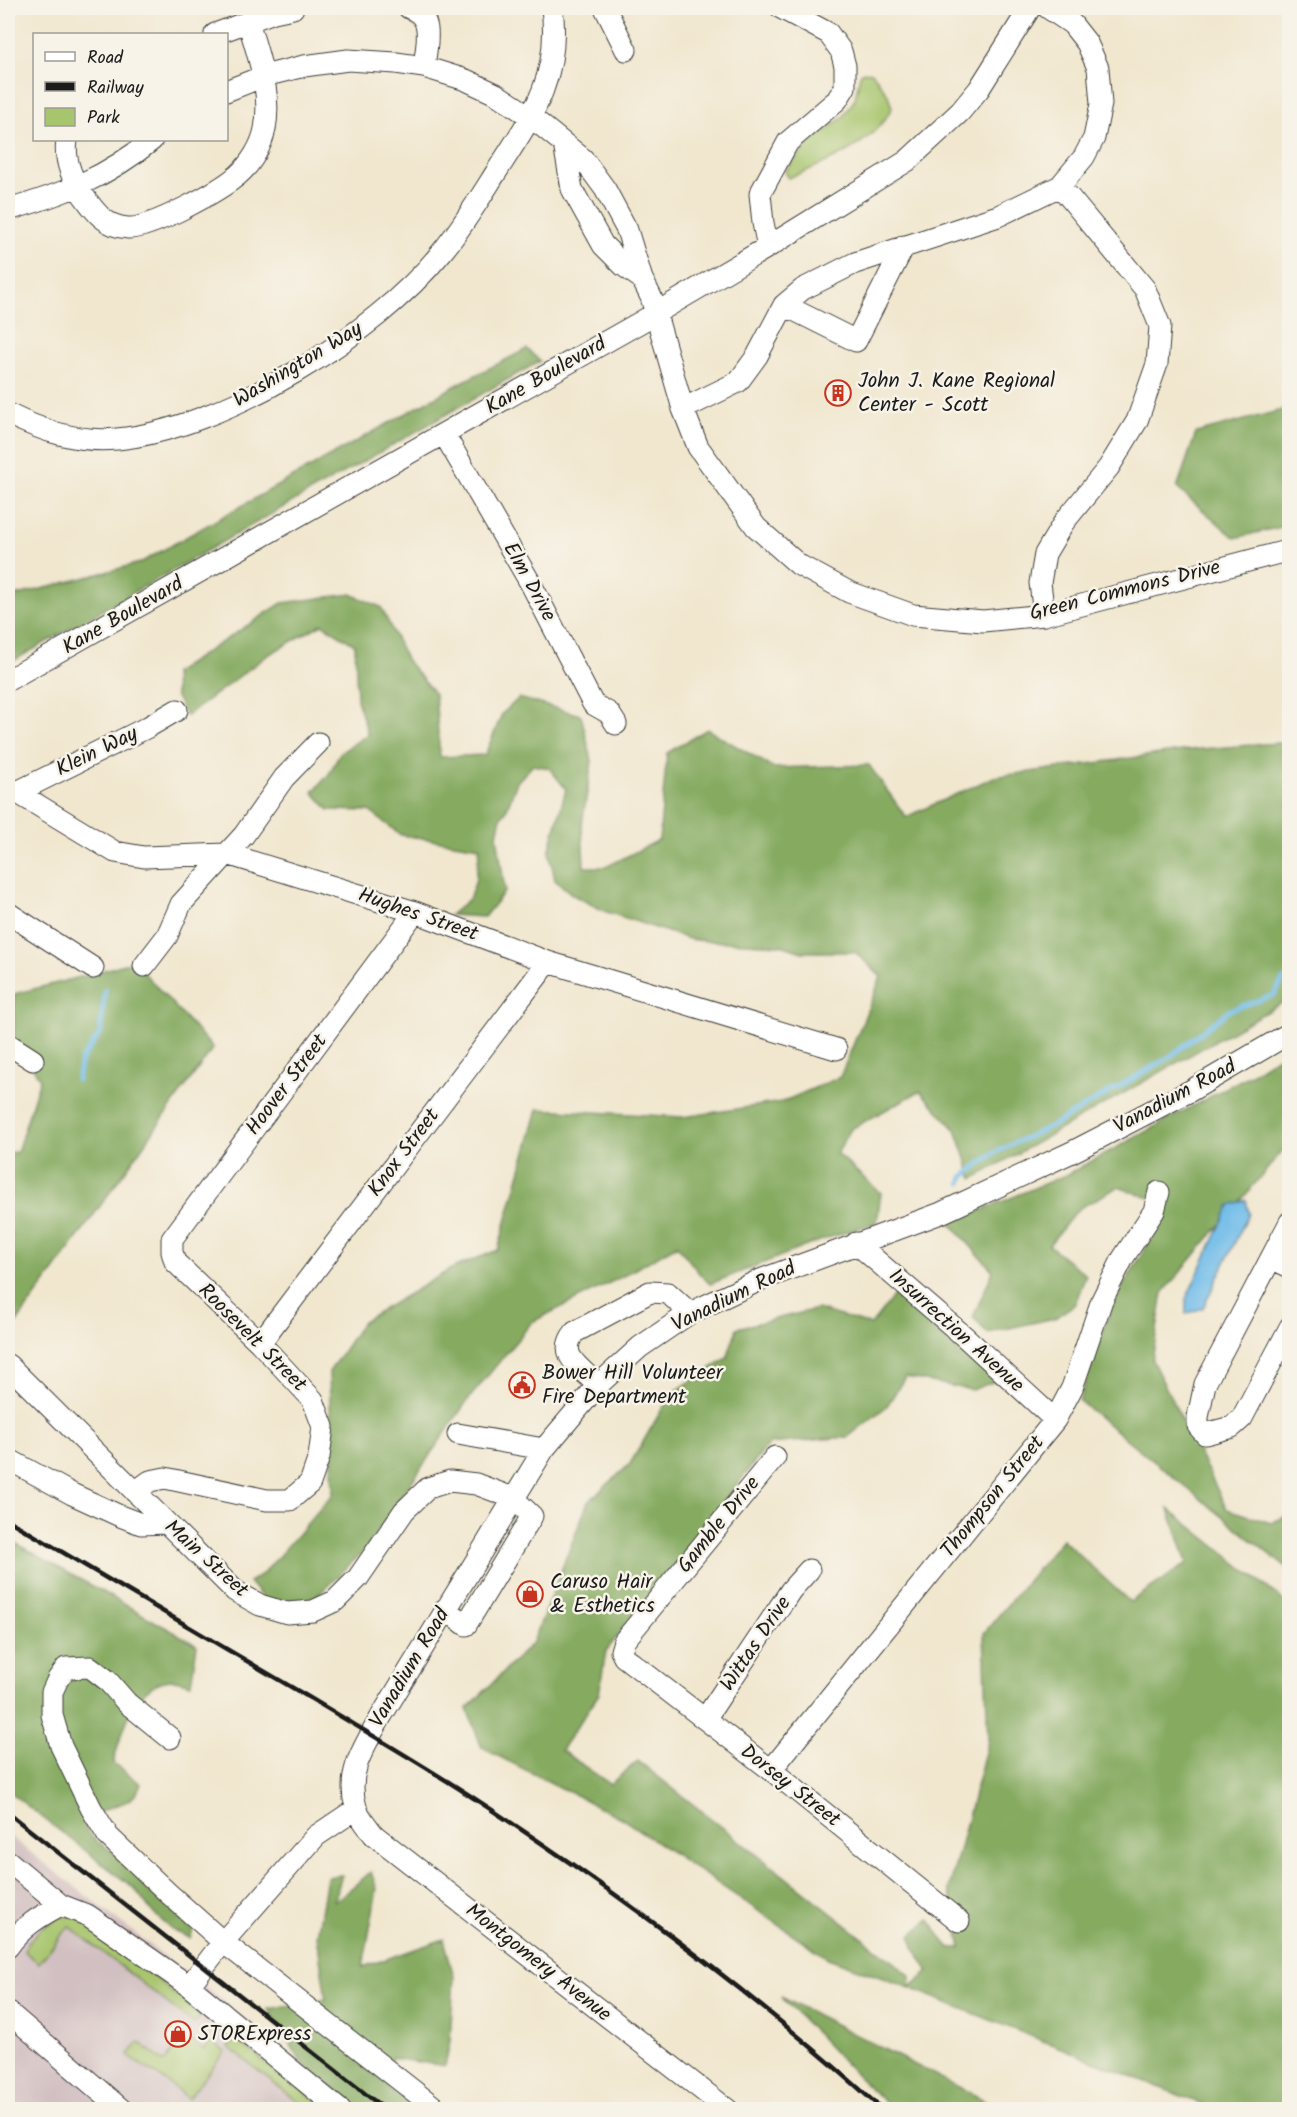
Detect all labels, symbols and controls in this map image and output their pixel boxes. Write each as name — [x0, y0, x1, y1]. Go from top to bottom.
legend — [33, 33, 228, 141]
text: Road — [87, 44, 124, 73]
text: Railway — [87, 74, 144, 103]
text: Park — [87, 104, 120, 133]
street label: Washington Way — [227, 313, 369, 417]
street label: Kane Boulevard — [479, 328, 613, 424]
place label: John J. Kane Regional Center - Scott — [858, 365, 1055, 422]
building icon: John J. Kane Regional Center - Scott — [823, 378, 853, 408]
street label: Elm Drive — [494, 536, 565, 628]
street label: Green Commons Drive — [1026, 551, 1224, 631]
street label: Kane Boulevard — [56, 568, 190, 664]
street label: Klein Way — [50, 718, 144, 786]
street label: Hughes Street — [353, 879, 484, 951]
street label: Hoover Street — [238, 1026, 337, 1143]
street label: Vanadium Road — [1108, 1051, 1243, 1143]
street label: Knox Street — [360, 1101, 449, 1204]
street label: Vanadium Road — [666, 1252, 802, 1341]
street label: Insurrection Avenue — [880, 1261, 1032, 1402]
street label: Roosevelt Street — [190, 1276, 315, 1401]
place label: Bower Hill Volunteer Fire Department — [542, 1357, 724, 1414]
public building icon: Bower Hill Volunteer Fire Department — [507, 1370, 537, 1400]
street label: Thompson Street — [933, 1428, 1054, 1566]
street label: Gamble Drive — [669, 1469, 769, 1581]
street label: Main Street — [156, 1512, 256, 1607]
place label: Caruso Hair & Esthetics — [550, 1566, 655, 1623]
shop icon: Caruso Hair & Esthetics — [515, 1579, 545, 1609]
street label: Wittas Drive — [712, 1589, 800, 1698]
street label: Vanadium Road — [361, 1601, 459, 1734]
street label: Dorsey Street — [733, 1736, 848, 1836]
street label: Montgomery Avenue — [458, 1895, 619, 2031]
place label: STORExpress — [198, 2018, 311, 2051]
shop icon: STORExpress — [163, 2019, 193, 2049]

